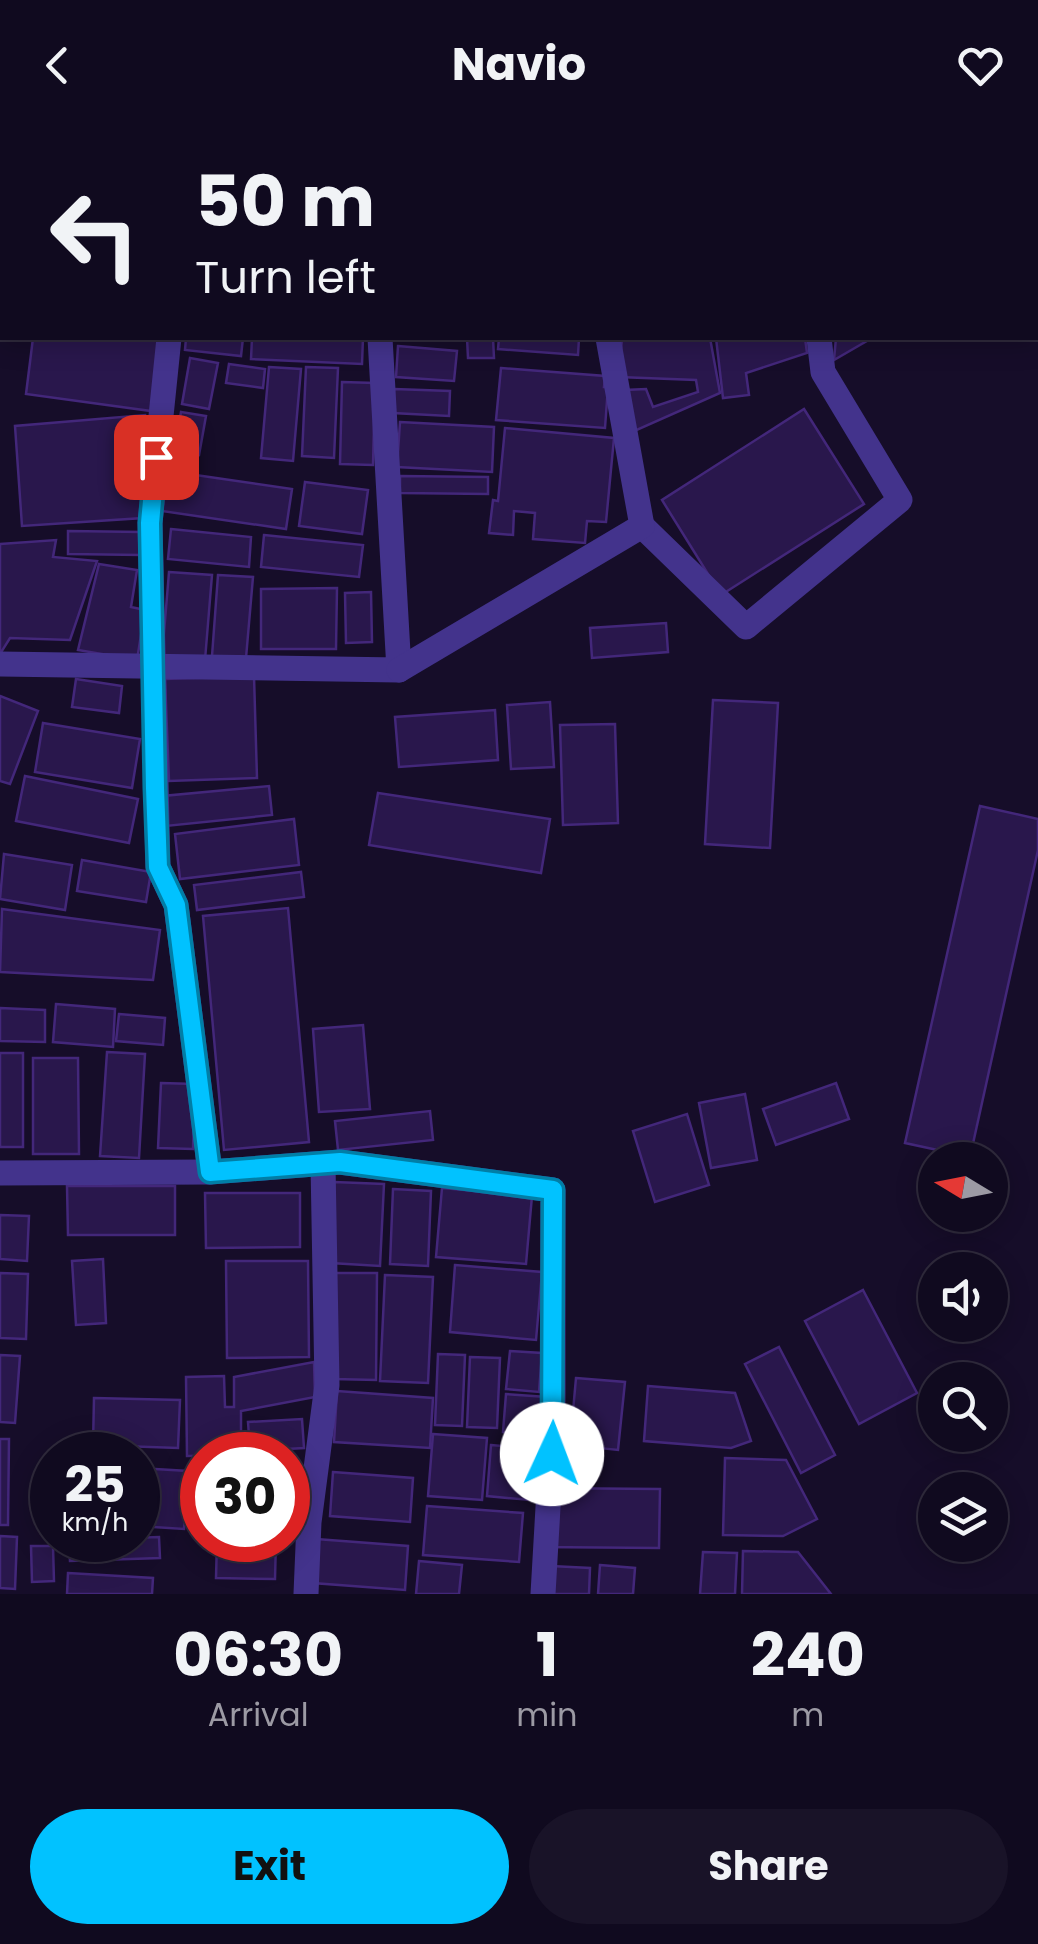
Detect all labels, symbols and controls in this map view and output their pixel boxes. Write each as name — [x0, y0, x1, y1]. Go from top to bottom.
text: Navio — [452, 33, 586, 96]
icon: back — [30, 38, 85, 93]
icon: heart — [953, 38, 1008, 93]
text: 50 m — [195, 152, 375, 251]
icon: left — [30, 170, 160, 300]
text: Turn left — [195, 246, 376, 309]
pin — [114, 415, 199, 500]
icon: arrive — [129, 430, 184, 485]
north arrow — [918, 1142, 1008, 1232]
map controls — [918, 1142, 1008, 1562]
button: sound — [918, 1252, 1008, 1342]
button: search — [918, 1362, 1008, 1452]
position arrow — [500, 1402, 604, 1506]
speed limit sign: 30 — [180, 1432, 310, 1562]
text: 25 — [64, 1449, 126, 1520]
button: layers — [918, 1472, 1008, 1562]
text: km/h — [62, 1505, 128, 1540]
text: 06:30 — [173, 1613, 343, 1697]
text: 1 — [536, 1613, 558, 1697]
text: 240 — [751, 1613, 865, 1697]
text: Arrival — [208, 1692, 309, 1737]
text: min — [516, 1692, 578, 1737]
text: m — [791, 1692, 824, 1737]
button: Exit — [30, 1809, 509, 1924]
button: Share — [529, 1809, 1008, 1924]

